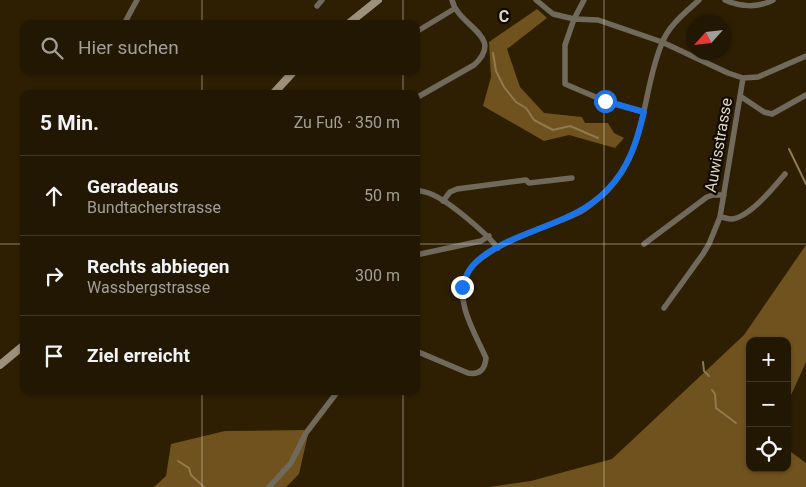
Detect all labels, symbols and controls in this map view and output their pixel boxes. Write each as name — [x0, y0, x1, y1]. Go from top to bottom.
text: C — [499, 7, 509, 26]
north arrow — [686, 15, 731, 60]
search box — [20, 20, 420, 75]
icon: search — [38, 34, 66, 62]
text: Hier suchen — [78, 36, 179, 59]
route start — [594, 90, 617, 113]
street label: Auwisstrasse — [701, 96, 736, 194]
text: 5 Min. — [40, 111, 99, 135]
text: Zu Fuß · 350 m — [294, 113, 400, 132]
text: Geradeaus — [87, 175, 179, 198]
icon: ahead — [40, 182, 68, 210]
text: 50 m — [364, 186, 400, 205]
text: Bundtacherstrasse — [87, 198, 221, 217]
text: Rechts abbiegen — [87, 255, 229, 278]
icon: right — [40, 262, 68, 290]
text: 300 m — [355, 266, 400, 285]
route end — [451, 276, 474, 299]
text: Wassbergstrasse — [87, 278, 210, 297]
map controls — [746, 337, 791, 472]
button: + — [746, 337, 791, 382]
icon: arrive — [40, 342, 68, 370]
text: Ziel erreicht — [87, 344, 190, 367]
button: − — [746, 382, 791, 427]
button: locate — [746, 427, 791, 472]

